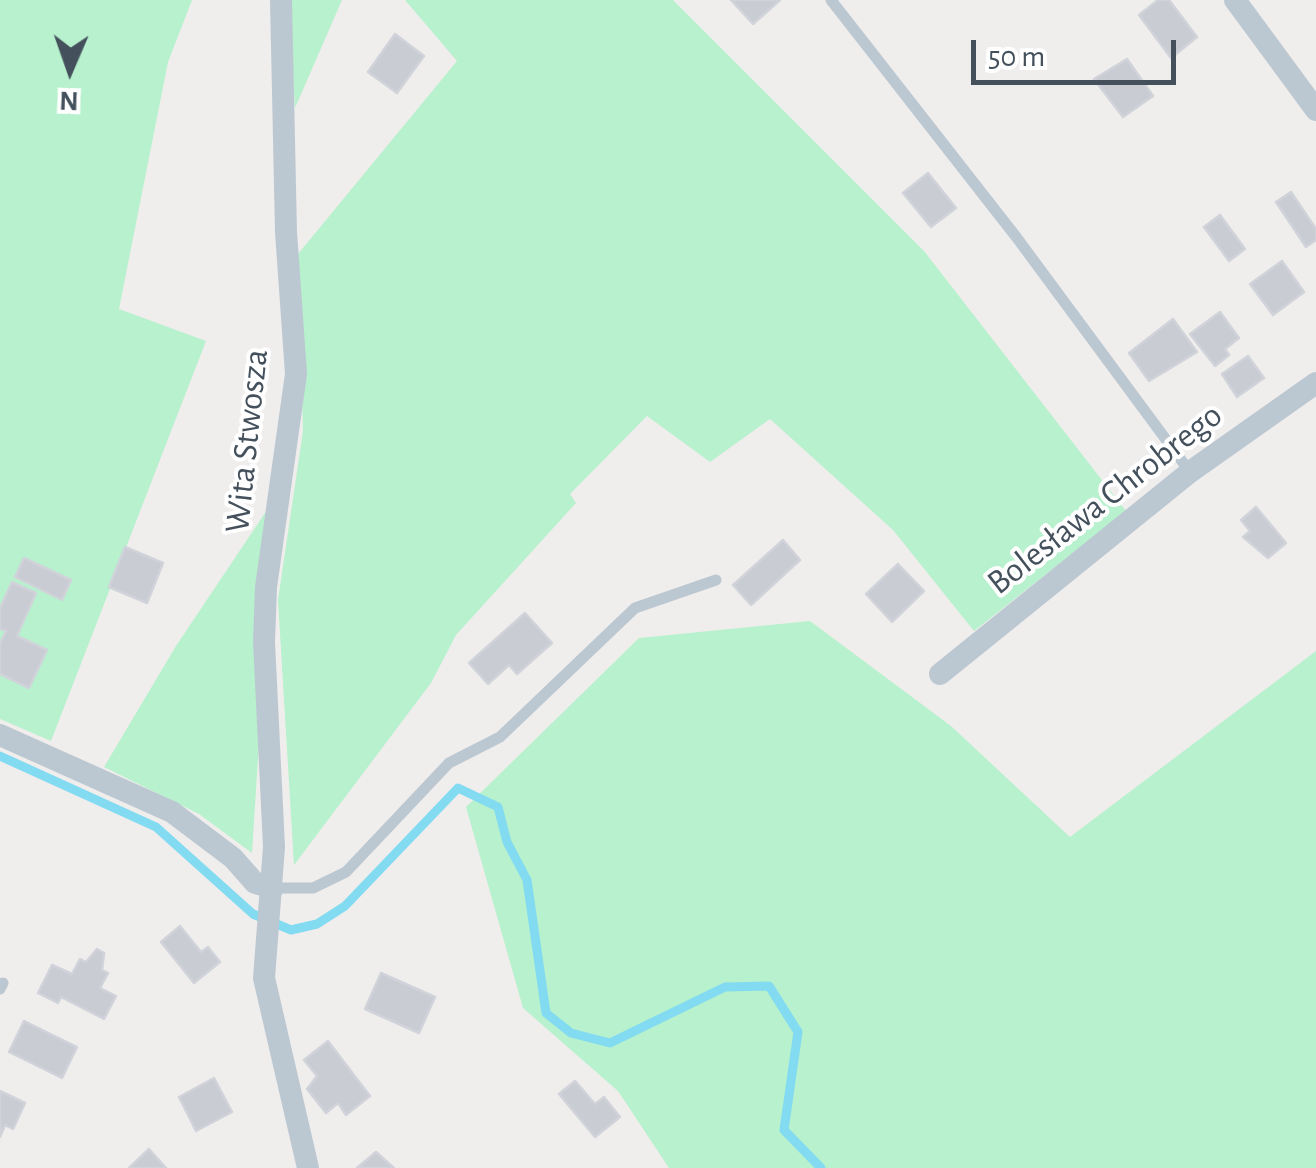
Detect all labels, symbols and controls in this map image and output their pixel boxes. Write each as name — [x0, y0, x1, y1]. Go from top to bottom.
north arrow — [20, 20, 120, 120]
scale bar — [976, 20, 1181, 82]
text: 50 m — [988, 42, 1045, 72]
text: N — [59, 86, 79, 114]
street label: Wita Stwosza — [216, 347, 278, 535]
street label: Bolesława Chrobrego — [979, 394, 1231, 604]

